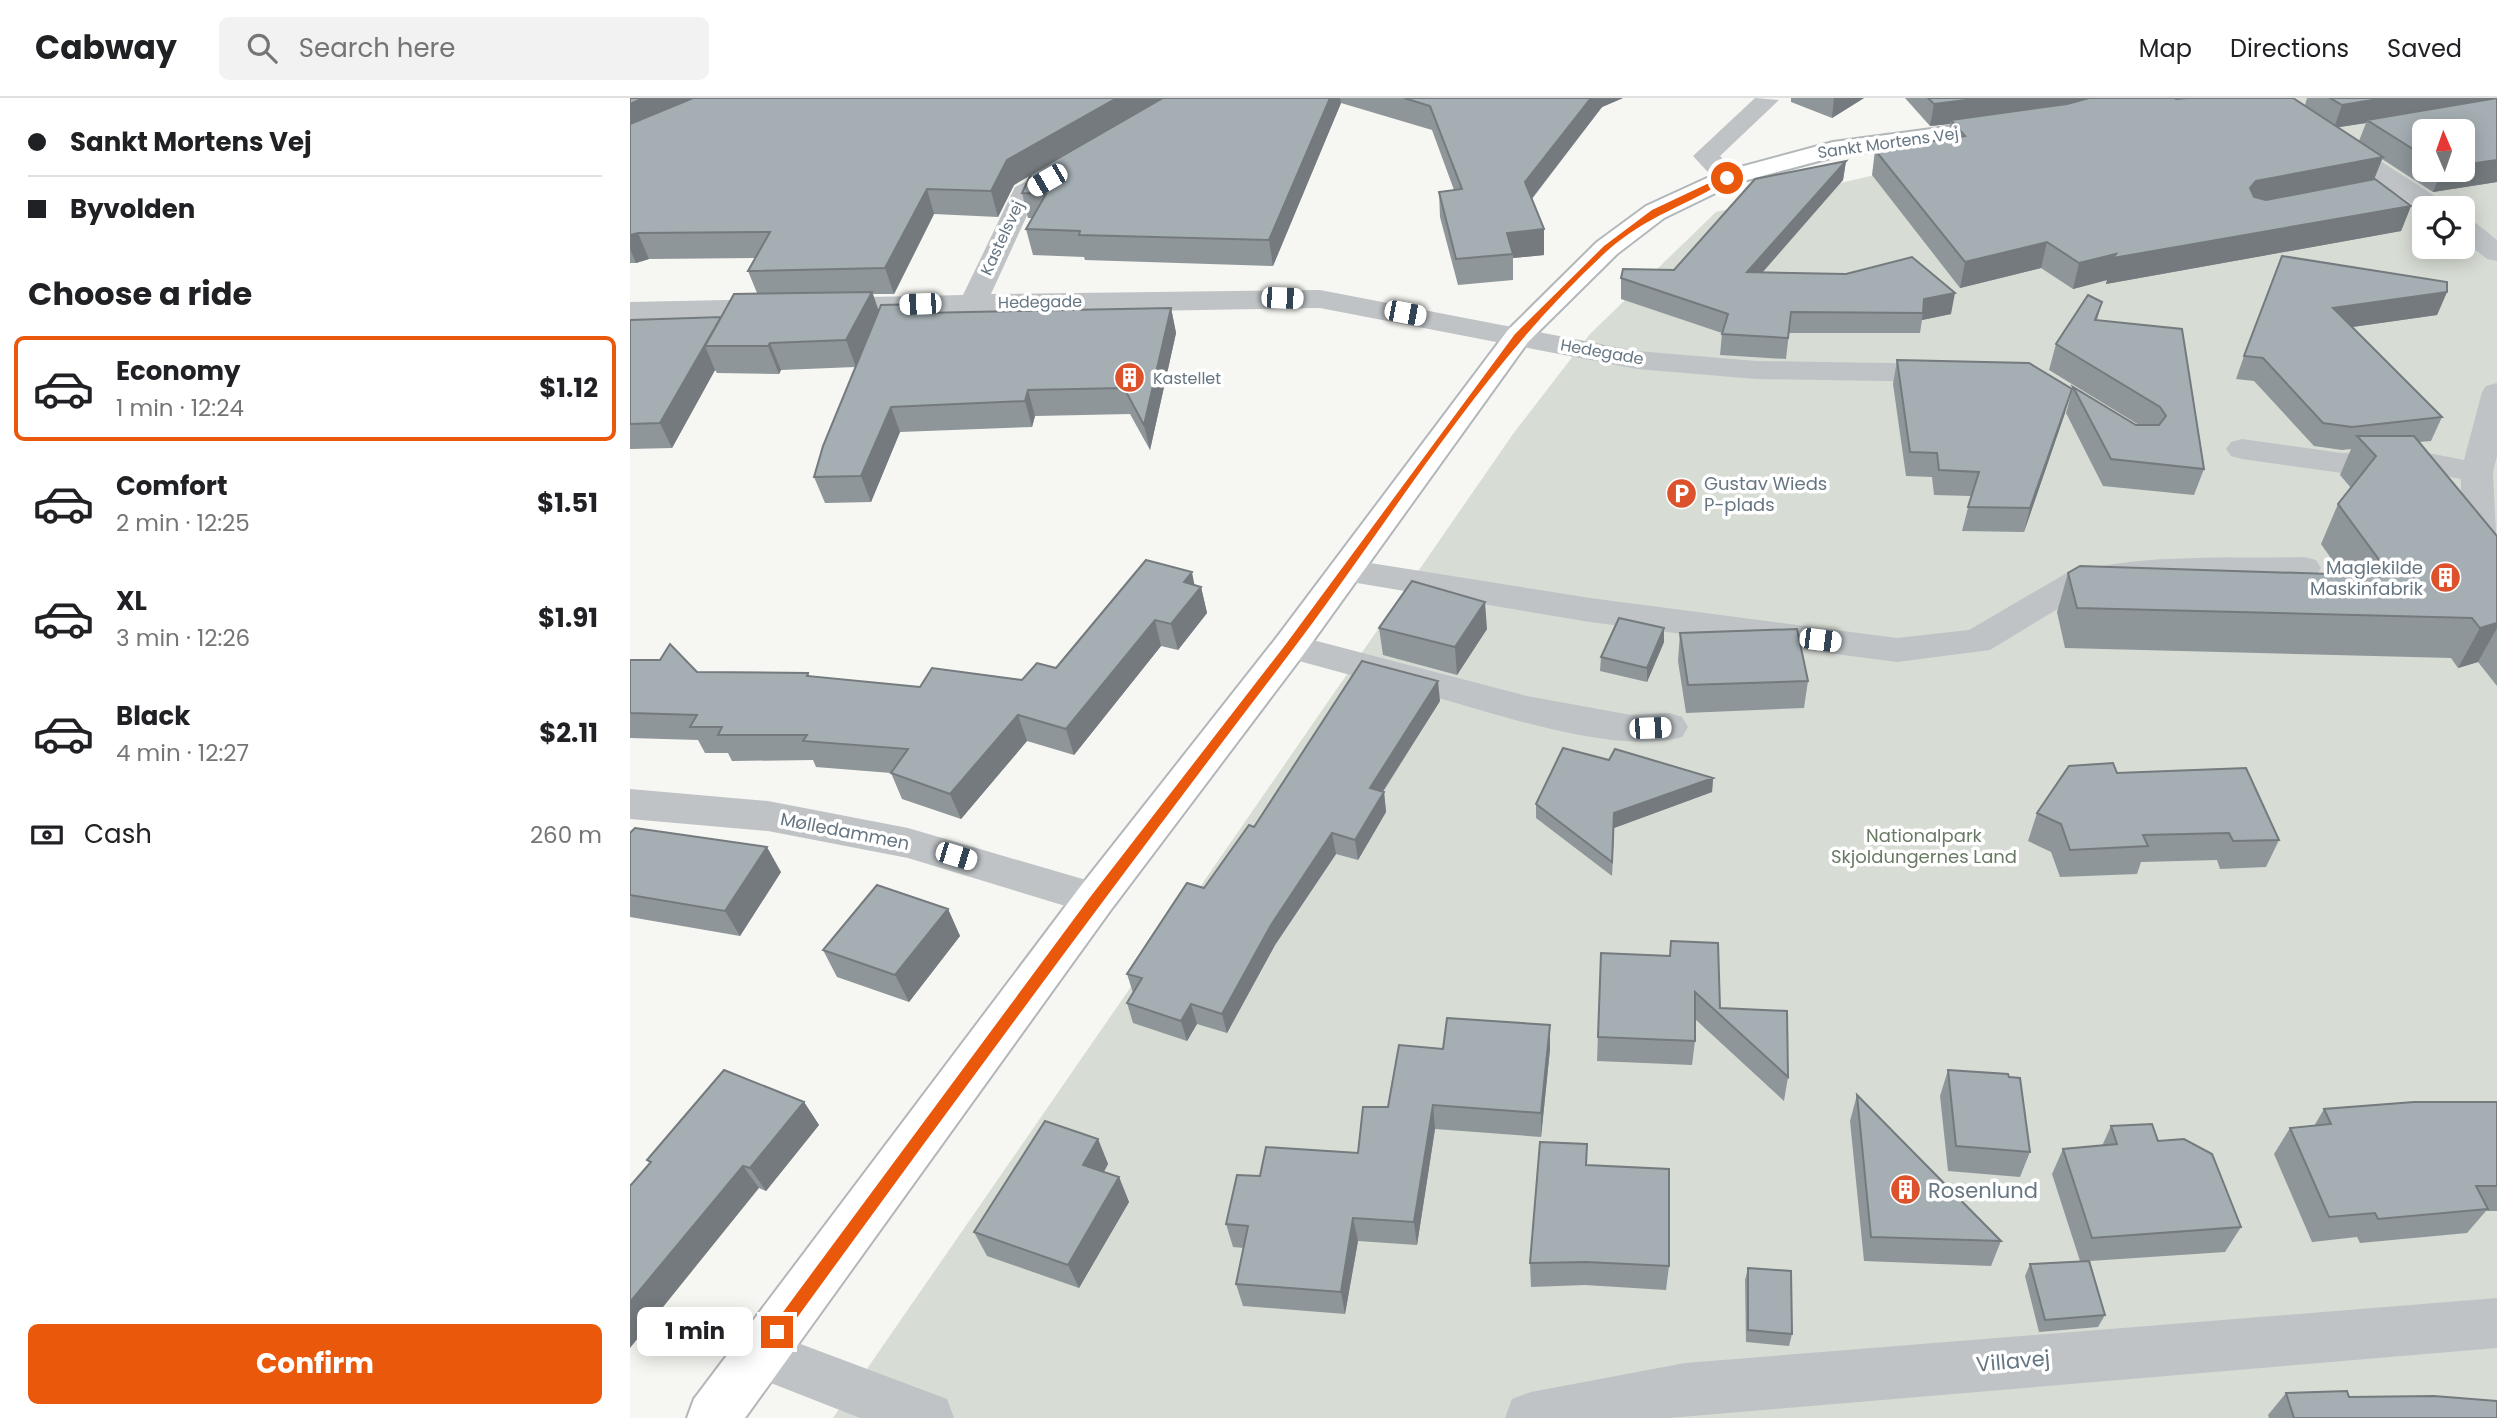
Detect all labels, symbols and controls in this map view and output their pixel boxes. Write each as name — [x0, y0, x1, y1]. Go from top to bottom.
search box — [219, 17, 709, 80]
text: Cabway — [35, 24, 177, 71]
icon: search — [243, 29, 281, 67]
text: Search here — [299, 30, 455, 66]
text: Map — [2139, 32, 2192, 65]
text: Directions — [2230, 32, 2349, 65]
text: Saved — [2387, 32, 2462, 65]
north arrow — [2412, 119, 2474, 182]
map controls — [2412, 119, 2475, 259]
street label: Sankt Mortens Vej — [1816, 122, 1960, 164]
text: Sankt Mortens Vej — [70, 124, 312, 160]
car — [1024, 160, 1071, 200]
route start — [1711, 162, 1743, 194]
text: Byvolden — [70, 191, 195, 227]
button: locate — [2412, 196, 2475, 259]
street label: Kastelsvej — [975, 197, 1029, 279]
text: Choose a ride — [28, 271, 252, 316]
car — [1261, 287, 1304, 309]
street label: Hedegade — [998, 290, 1082, 314]
car — [899, 293, 942, 315]
car — [1383, 299, 1428, 327]
street label: Hedegade — [1559, 333, 1645, 371]
text: Economy — [116, 353, 240, 389]
icon: car — [32, 357, 95, 420]
building icon: Kastellet — [1113, 361, 1147, 395]
place label: Kastellet — [1153, 367, 1221, 390]
text: $1.12 — [539, 370, 598, 406]
text: 1 min · 12:24 — [116, 392, 244, 424]
text: Comfort — [116, 468, 228, 504]
place label: Gustav Wieds P-plads — [1704, 471, 1827, 517]
icon: car — [32, 472, 95, 535]
parking icon: Gustav Wieds P-plads — [1664, 476, 1698, 510]
text: $1.51 — [537, 485, 598, 521]
text: 2 min · 12:25 — [116, 507, 250, 539]
place label: Maglekilde Maskinfabrik — [2310, 555, 2424, 601]
building icon: Maglekilde Maskinfabrik — [2429, 560, 2463, 594]
text: XL — [116, 583, 147, 619]
icon: car — [32, 587, 95, 650]
text: $1.91 — [538, 600, 598, 636]
text: 3 min · 12:26 — [116, 622, 250, 654]
car — [1798, 627, 1843, 653]
text: Black — [116, 698, 190, 734]
icon: car — [32, 702, 95, 765]
text: $2.11 — [539, 715, 598, 751]
car — [1629, 717, 1672, 739]
text: 4 min · 12:27 — [116, 737, 249, 769]
street label: Mølledammen — [778, 806, 912, 856]
icon: cash — [28, 816, 66, 854]
text: Cash — [84, 816, 152, 852]
text: 260 m — [530, 819, 602, 851]
park label: Nationalpark Skjoldungernes Land — [1831, 823, 2017, 869]
car — [933, 840, 980, 872]
building icon: Rosenlund — [1888, 1173, 1922, 1207]
place label: Rosenlund — [1928, 1176, 2038, 1205]
callout: 1 min — [637, 1308, 752, 1356]
text: 1 min — [665, 1315, 725, 1347]
route end — [761, 1316, 793, 1348]
button: Confirm — [28, 1324, 602, 1404]
street label: Villavej — [1975, 1343, 2051, 1379]

